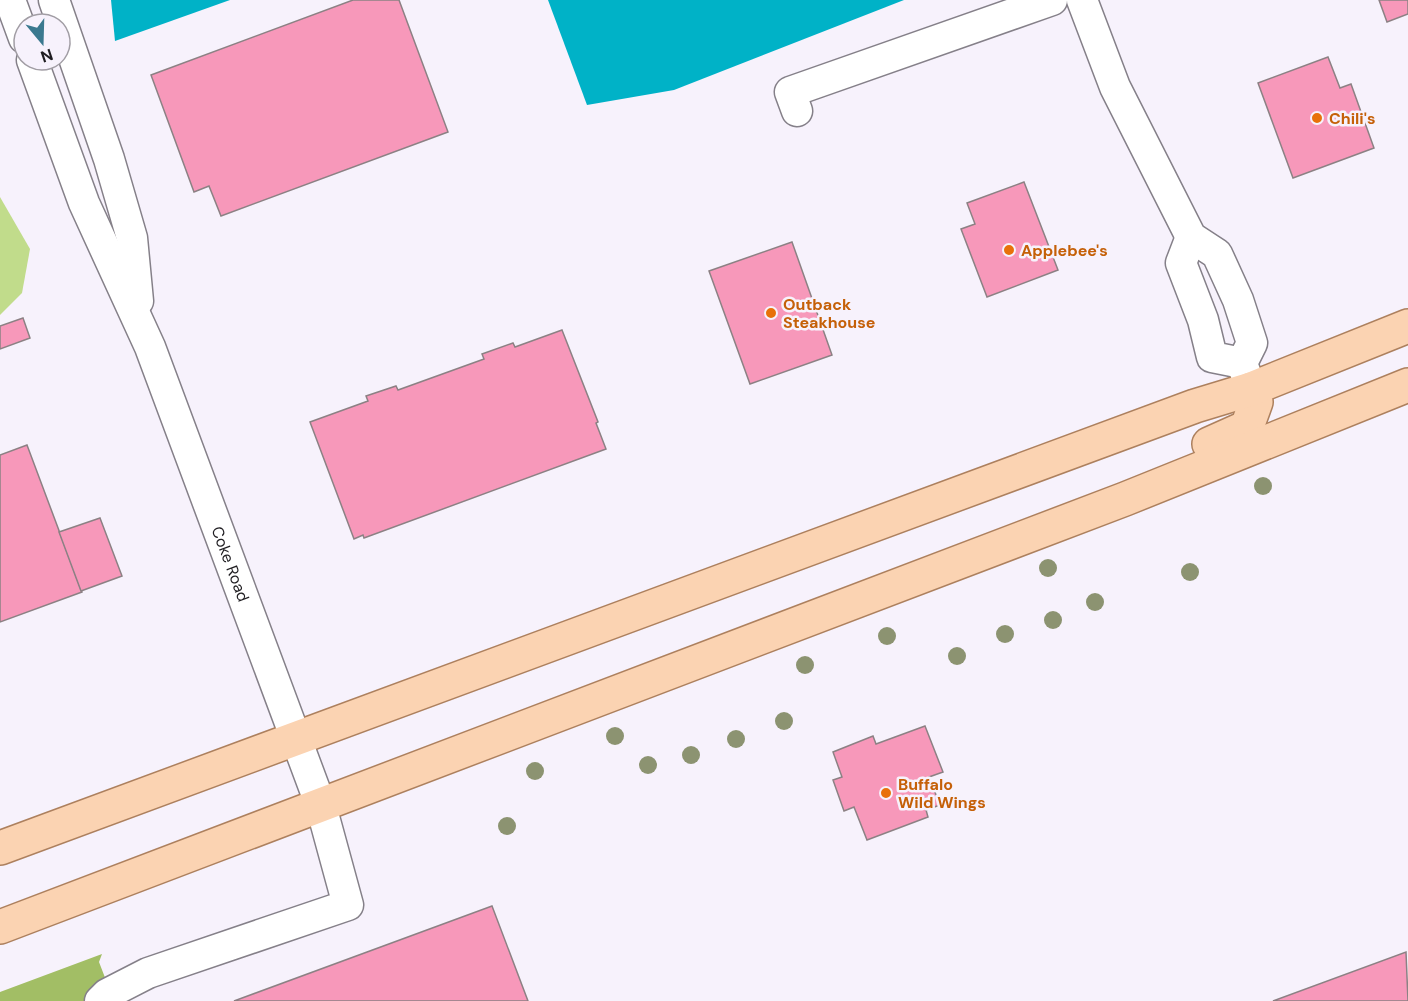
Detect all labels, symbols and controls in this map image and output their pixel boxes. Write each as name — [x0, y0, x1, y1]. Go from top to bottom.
north arrow — [12, 12, 72, 72]
text: N — [38, 44, 56, 68]
place label: Chili's — [1329, 108, 1375, 129]
marker: Chili's — [1310, 111, 1324, 125]
place label: Applebee's — [1021, 240, 1108, 261]
marker: Applebee's — [1002, 243, 1016, 257]
place label: Outback Steakhouse — [783, 294, 875, 333]
marker: Outback Steakhouse — [764, 306, 778, 320]
street label: Coke Road — [207, 523, 254, 605]
place label: Buffalo Wild Wings — [898, 774, 986, 813]
marker: Buffalo Wild Wings — [879, 786, 893, 800]

